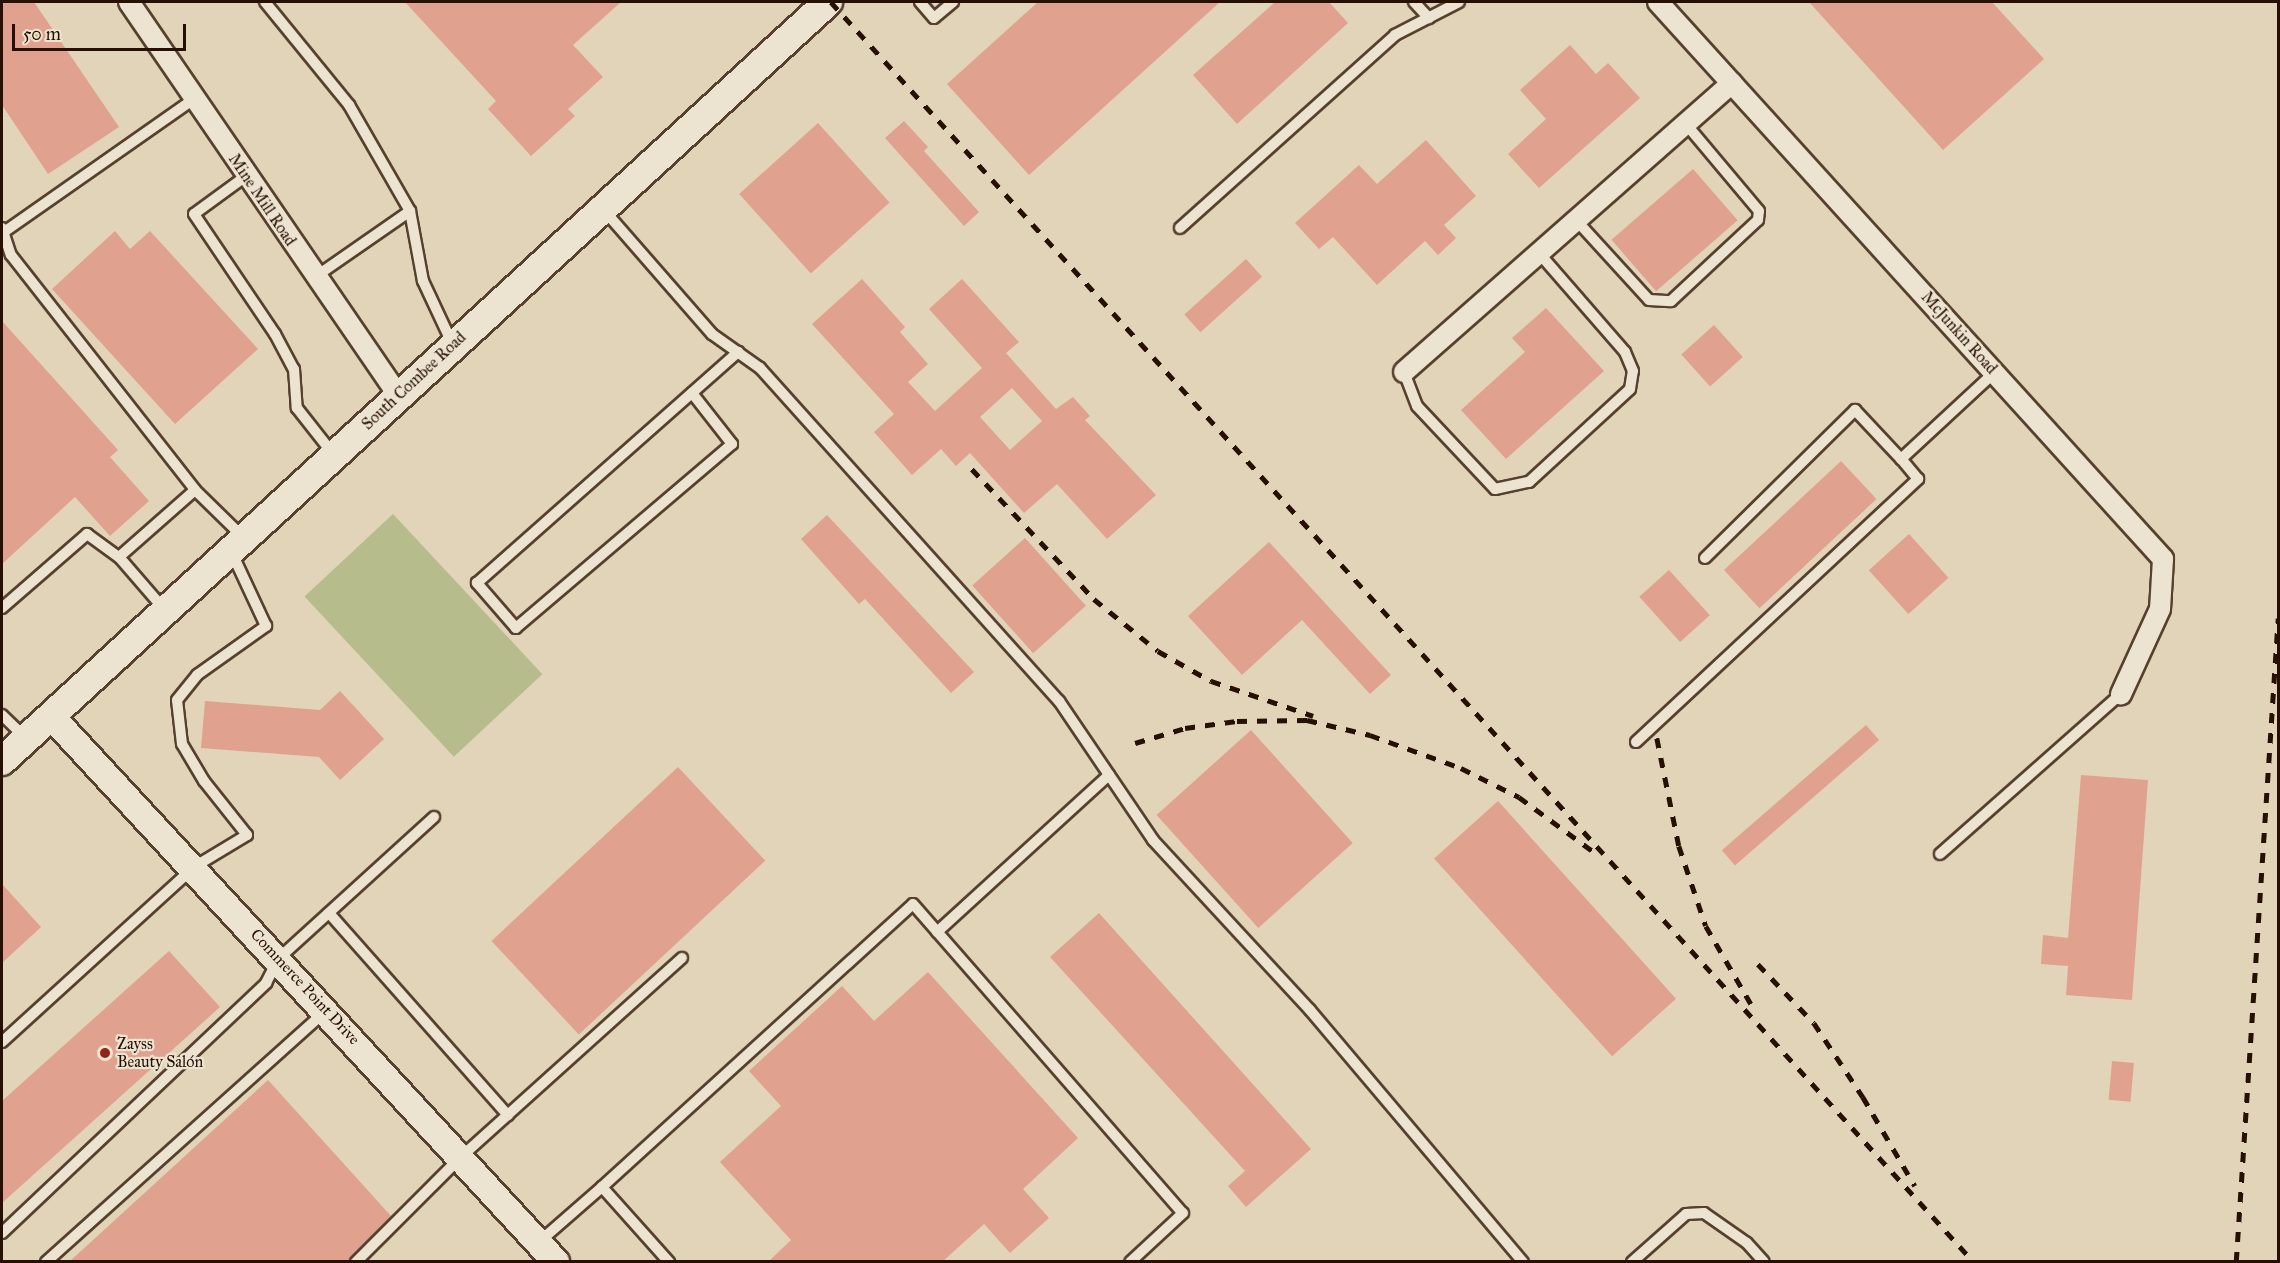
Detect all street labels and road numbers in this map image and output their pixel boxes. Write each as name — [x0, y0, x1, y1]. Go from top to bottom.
street label: Mine Mill Road — [224, 150, 300, 250]
street label: McJunkin Road — [1917, 288, 2001, 378]
street label: South Combee Road — [358, 328, 470, 434]
street label: Commerce Point Drive — [246, 925, 364, 1049]

